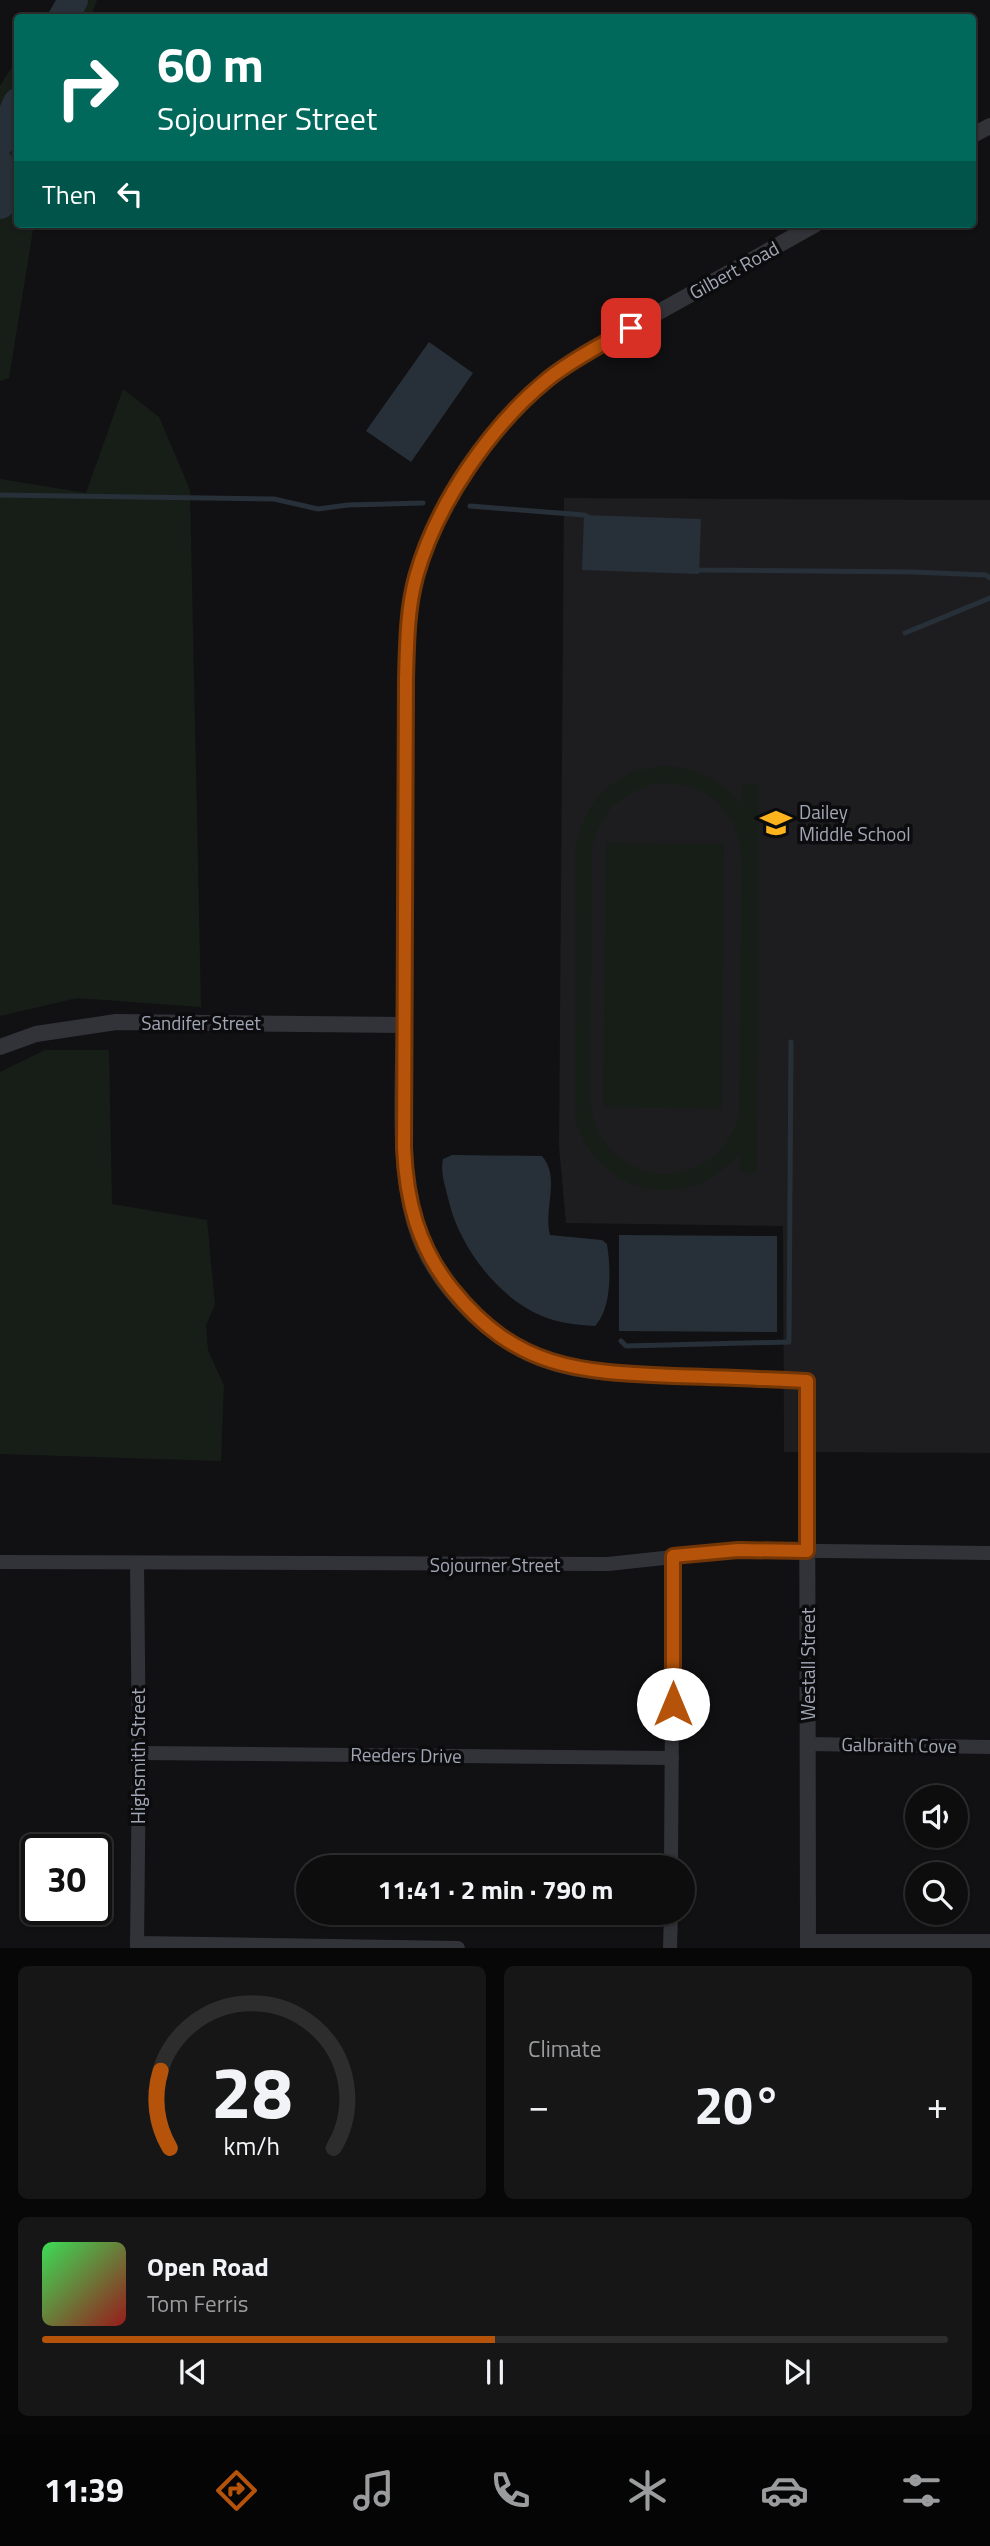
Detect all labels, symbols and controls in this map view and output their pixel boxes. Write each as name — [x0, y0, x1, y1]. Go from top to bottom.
text: 60 m — [157, 26, 264, 101]
icon: right — [42, 42, 133, 133]
text: Sojourner Street — [157, 94, 377, 142]
text: Then — [42, 175, 97, 214]
icon: left — [111, 175, 149, 213]
street label: Gilbert Road — [684, 233, 784, 306]
pin — [601, 298, 661, 358]
icon: arrive — [612, 309, 650, 347]
place label: Dailey Middle School — [799, 797, 911, 848]
school or university icon: Dailey Middle School — [759, 806, 793, 840]
street label: Sandifer Street — [141, 1008, 261, 1037]
street label: Sojourner Street — [430, 1550, 561, 1579]
street label: Westall Street — [793, 1607, 822, 1721]
position arrow — [636, 1667, 710, 1741]
street label: Highsmith Street — [123, 1688, 152, 1824]
street label: Galbraith Cove — [841, 1729, 957, 1760]
street label: Reeders Drive — [350, 1739, 462, 1770]
map controls — [905, 1785, 968, 1925]
button: sound — [905, 1785, 968, 1848]
speed limit sign: 30 — [21, 1834, 112, 1925]
button: search — [905, 1862, 968, 1925]
text: 11:41 · 2 min · 790 m — [378, 1870, 613, 1909]
text: Climate — [528, 2031, 601, 2066]
text: 28 — [211, 2037, 293, 2147]
text: 20° — [694, 2065, 782, 2144]
text: − — [528, 2076, 549, 2134]
text: + — [927, 2076, 948, 2134]
text: km/h — [224, 2127, 280, 2165]
text: Open Road — [147, 2247, 269, 2286]
text: Tom Ferris — [147, 2286, 248, 2321]
icon: previous — [174, 2353, 212, 2391]
icon: pause — [476, 2353, 514, 2391]
icon: next — [778, 2353, 816, 2391]
text: 11:39 — [44, 2466, 124, 2514]
icon: directions — [212, 2466, 261, 2515]
icon: music — [349, 2466, 398, 2515]
icon: phone — [486, 2466, 535, 2515]
icon: climate — [623, 2466, 672, 2515]
icon: car — [760, 2466, 809, 2515]
icon: filters — [897, 2466, 946, 2515]

